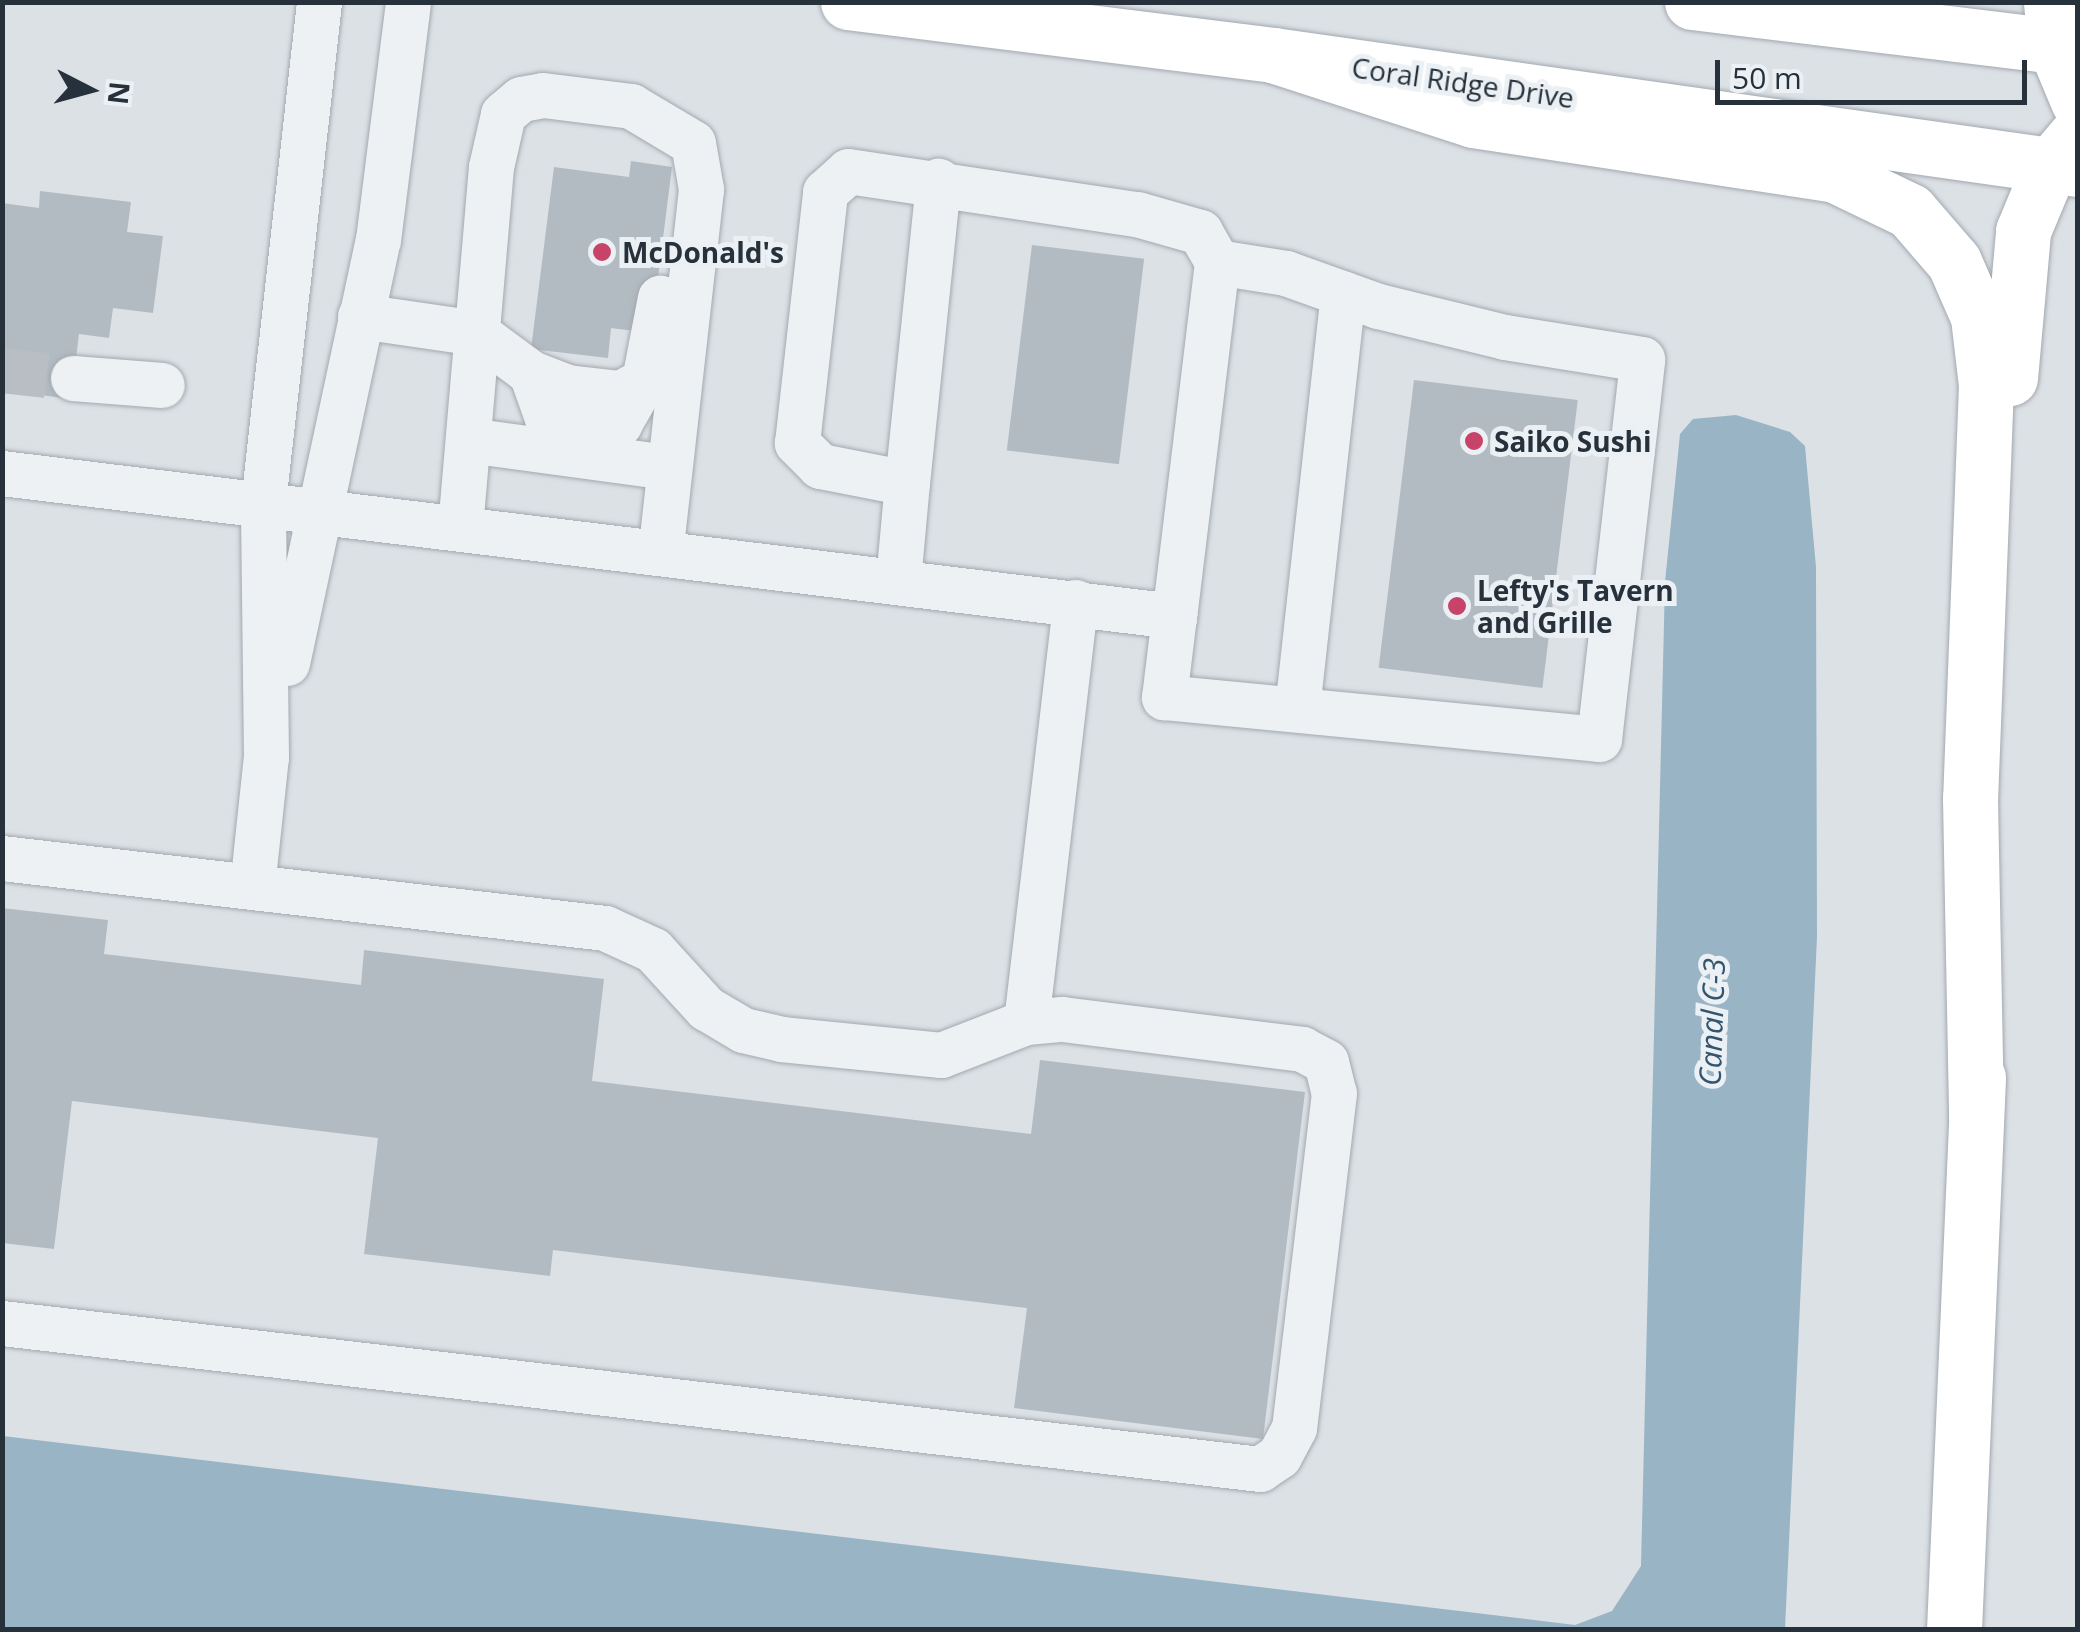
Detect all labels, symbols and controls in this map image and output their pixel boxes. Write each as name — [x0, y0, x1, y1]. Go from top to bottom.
north arrow — [40, 40, 140, 140]
scale bar — [1720, 40, 2032, 102]
street label: Coral Ridge Drive — [1350, 50, 1576, 114]
text: 50 m — [1732, 57, 1802, 98]
text: N — [100, 80, 140, 106]
place label: McDonald's — [622, 235, 784, 269]
marker: McDonald's — [591, 241, 613, 263]
place label: Saiko Sushi — [1494, 424, 1652, 458]
marker: Saiko Sushi — [1463, 430, 1485, 452]
place label: Lefty's Tavern and Grille — [1477, 573, 1674, 639]
marker: Lefty's Tavern and Grille — [1446, 595, 1468, 617]
water label: Canal C-3 — [1692, 958, 1732, 1086]

